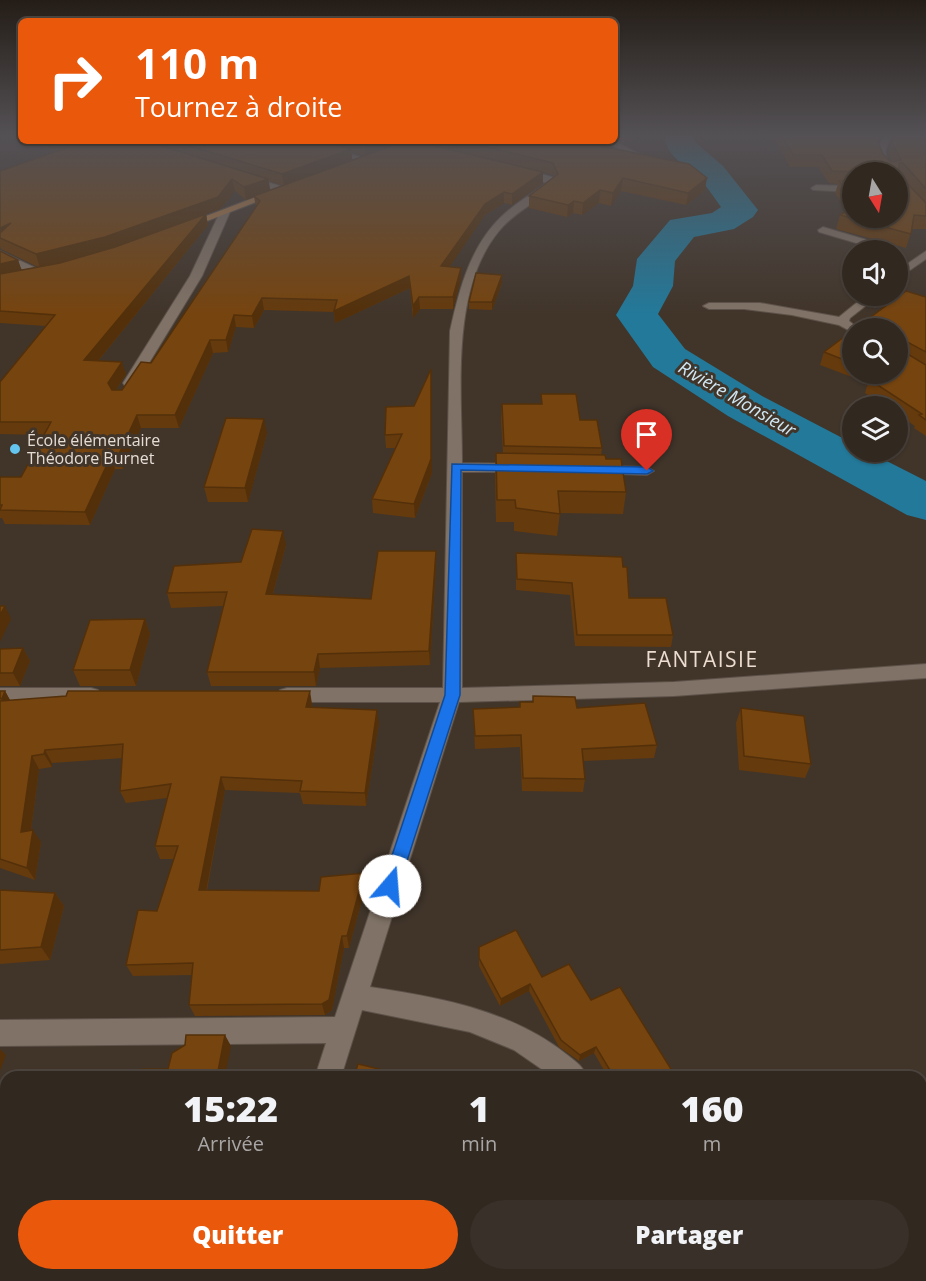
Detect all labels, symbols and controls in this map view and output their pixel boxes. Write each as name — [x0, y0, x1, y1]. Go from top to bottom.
text: 110 m — [135, 34, 259, 91]
icon: right — [36, 42, 114, 120]
text: Tournez à droite — [135, 88, 343, 125]
north arrow — [842, 162, 908, 228]
map controls — [842, 162, 908, 462]
button: sound — [842, 240, 908, 306]
button: search — [842, 318, 908, 384]
water label: Rivière Monsieur — [674, 355, 801, 442]
button: layers — [842, 396, 908, 462]
pin — [621, 409, 672, 471]
icon: arrive — [630, 418, 663, 451]
place label: École élémentaire Théodore Burnet — [27, 429, 160, 469]
marker: École élémentaire Théodore Burnet — [8, 442, 22, 456]
district label: FANTAISIE — [645, 645, 759, 673]
position arrow — [358, 854, 422, 918]
text: 15:22 — [183, 1084, 278, 1133]
text: 1 — [469, 1084, 490, 1133]
text: 160 — [680, 1084, 744, 1133]
text: Arrivée — [197, 1130, 264, 1157]
text: min — [461, 1130, 497, 1157]
text: m — [703, 1130, 721, 1157]
button: Quitter — [18, 1200, 458, 1269]
button: Partager — [470, 1200, 909, 1269]

